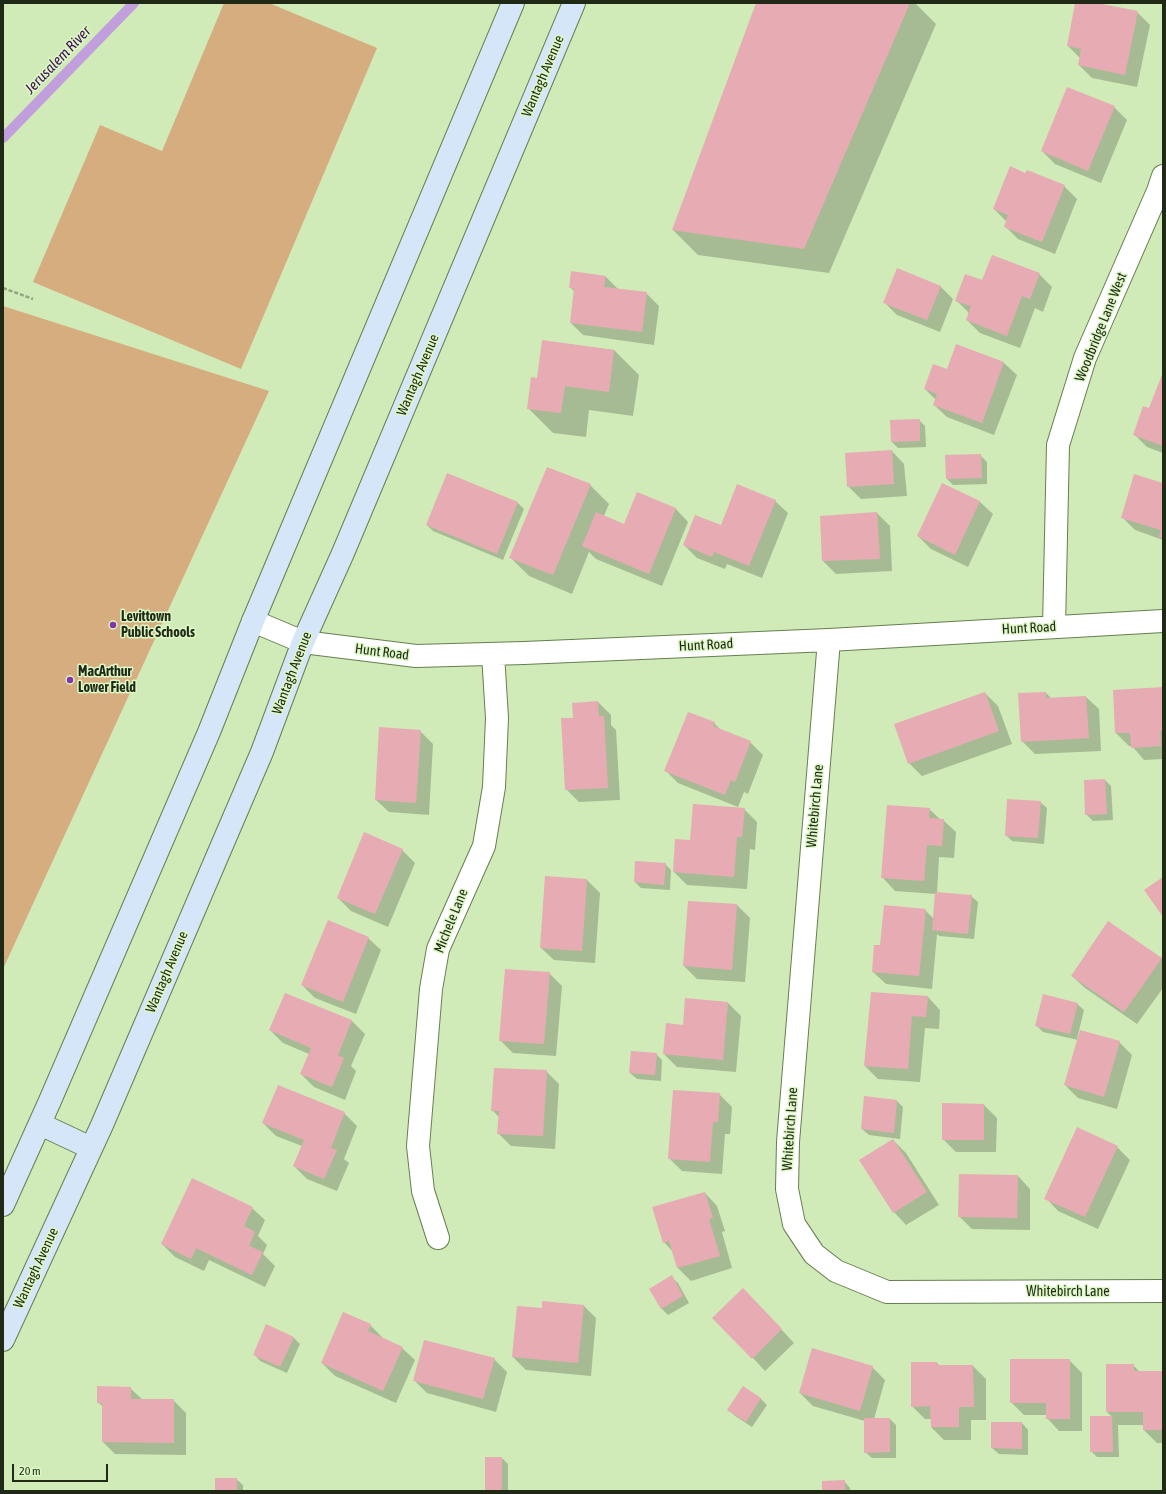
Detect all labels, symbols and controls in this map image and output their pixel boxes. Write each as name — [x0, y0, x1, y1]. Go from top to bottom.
water label: Jerusalem River — [21, 22, 95, 98]
street label: Wantagh Avenue — [518, 33, 568, 119]
street label: Woodbridge Lane West — [1071, 270, 1131, 384]
street label: Wantagh Avenue — [393, 332, 443, 418]
place label: Levittown Public Schools — [121, 609, 195, 642]
street label: Hunt Road — [1001, 618, 1057, 638]
marker: Levittown Public Schools — [108, 620, 118, 630]
street label: Wantagh Avenue — [269, 629, 315, 717]
street label: Hunt Road — [678, 635, 734, 655]
street label: Hunt Road — [354, 640, 410, 664]
place label: MacArthur Lower Field — [78, 664, 136, 696]
marker: MacArthur Lower Field — [65, 675, 75, 685]
street label: Whitebirch Lane — [803, 764, 827, 848]
street label: Michele Lane — [431, 886, 471, 956]
street label: Wantagh Avenue — [142, 929, 192, 1015]
street label: Whitebirch Lane — [779, 1087, 801, 1171]
street label: Wantagh Avenue — [10, 1225, 62, 1311]
street label: Whitebirch Lane — [1026, 1284, 1110, 1300]
scale bar — [14, 1456, 110, 1482]
text: 20 m — [19, 1464, 41, 1478]

